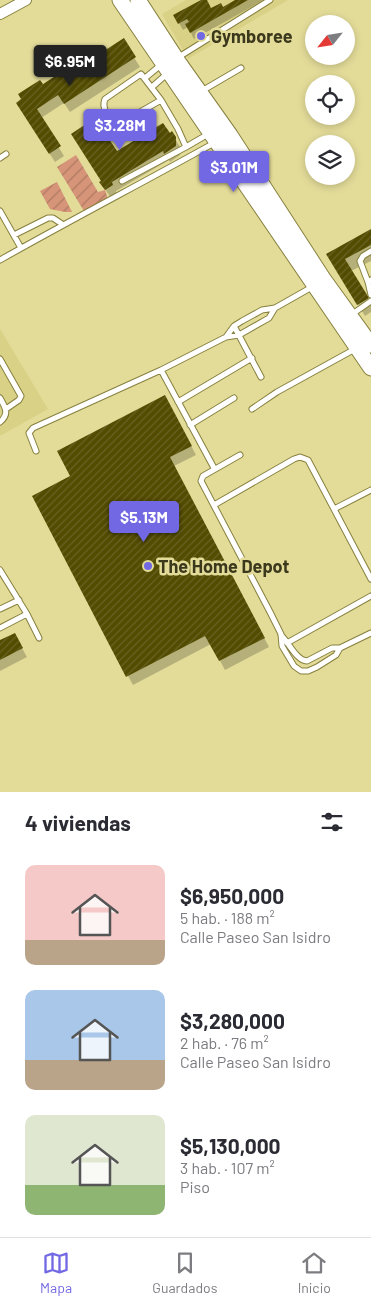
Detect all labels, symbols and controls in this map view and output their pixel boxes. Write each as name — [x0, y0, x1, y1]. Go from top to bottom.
north arrow — [305, 15, 355, 65]
map controls — [305, 15, 355, 185]
place label: Gymboree — [211, 25, 293, 47]
marker: Gymboree — [195, 30, 207, 42]
pin: $6.95M — [29, 44, 111, 87]
text: $6.95M — [45, 51, 95, 70]
button: locate — [305, 75, 355, 125]
pin: $3.28M — [79, 108, 161, 151]
text: $3.28M — [94, 115, 146, 134]
button: layers — [305, 135, 355, 185]
pin: $3.01M — [193, 150, 275, 193]
text: $3.01M — [210, 157, 258, 176]
pin: $5.13M — [103, 500, 185, 543]
text: $5.13M — [120, 507, 168, 526]
place label: The Home Depot — [158, 555, 289, 577]
marker: The Home Depot — [142, 560, 154, 572]
icon: filters — [318, 808, 346, 836]
text: 4 viviendas — [25, 810, 131, 835]
text: $6,950,000 — [180, 883, 284, 908]
icon: home — [65, 885, 125, 945]
text: 5 hab. · 188 m² — [180, 908, 275, 927]
text: Calle Paseo San Isidro — [180, 927, 331, 946]
text: $3,280,000 — [180, 1008, 285, 1033]
icon: home — [65, 1010, 125, 1070]
text: 2 hab. · 76 m² — [180, 1033, 269, 1052]
text: Calle Paseo San Isidro — [180, 1052, 331, 1071]
text: $5,130,000 — [180, 1133, 281, 1158]
icon: home — [65, 1135, 125, 1195]
text: 3 hab. · 107 m² — [180, 1158, 275, 1177]
text: Piso — [180, 1177, 210, 1196]
tab: Mapa — [40, 1249, 72, 1296]
tab: Guardados — [152, 1249, 217, 1296]
tab: Inicio — [298, 1249, 331, 1296]

